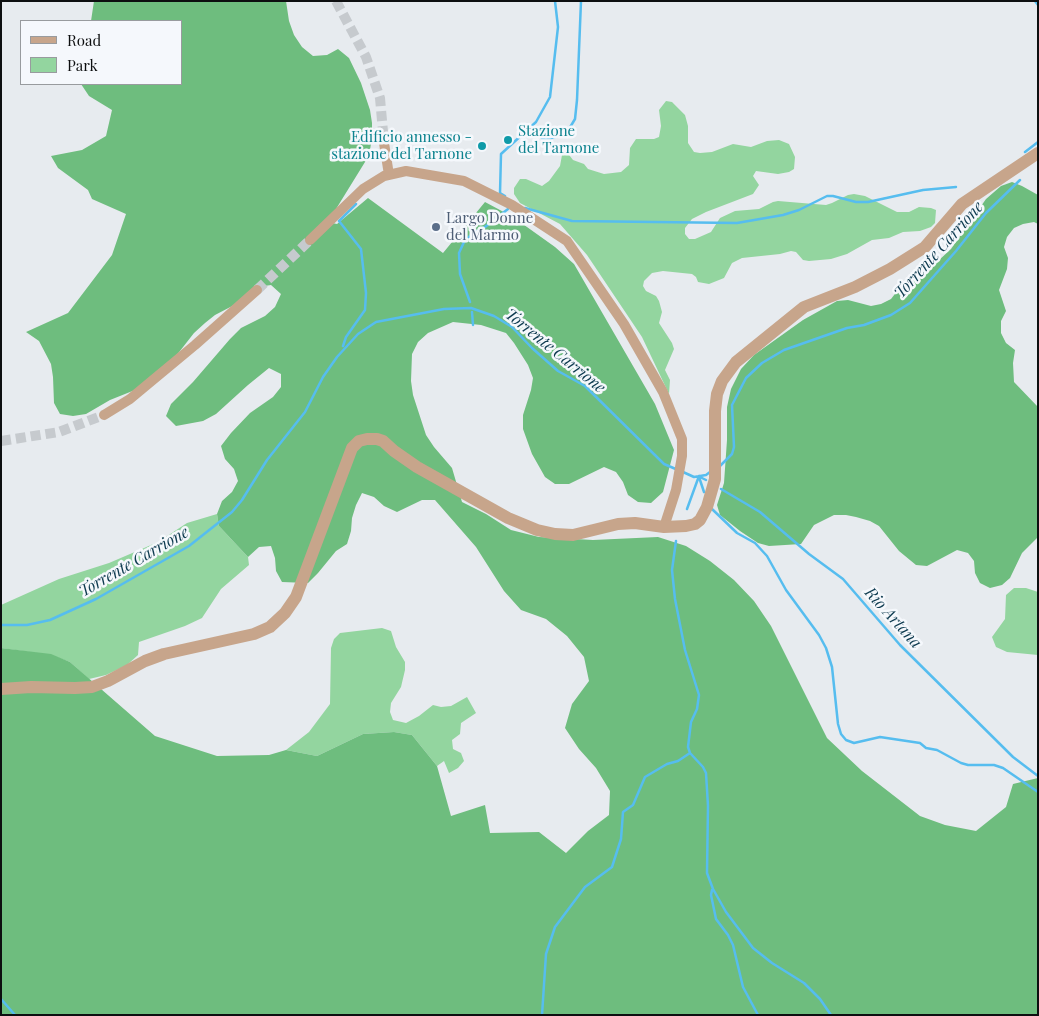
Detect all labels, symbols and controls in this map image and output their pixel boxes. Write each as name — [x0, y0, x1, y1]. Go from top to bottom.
legend — [20, 20, 182, 85]
text: Road — [67, 30, 101, 50]
text: Park — [67, 55, 98, 75]
place label: Stazione del Tarnone — [518, 122, 599, 157]
place label: Edificio annesso - stazione del Tarnone — [331, 128, 472, 163]
marker: Stazione del Tarnone — [502, 134, 514, 146]
marker: Edificio annesso - stazione del Tarnone — [476, 140, 488, 152]
water label: Torrente Carrione — [890, 198, 988, 302]
place label: Largo Donne del Marmo — [446, 209, 533, 244]
marker: Largo Donne del Marmo — [430, 221, 442, 233]
water label: Torrente Carrione — [501, 305, 609, 397]
water label: Torrente Carrione — [76, 523, 192, 601]
water label: Rio Artana — [861, 583, 925, 653]

